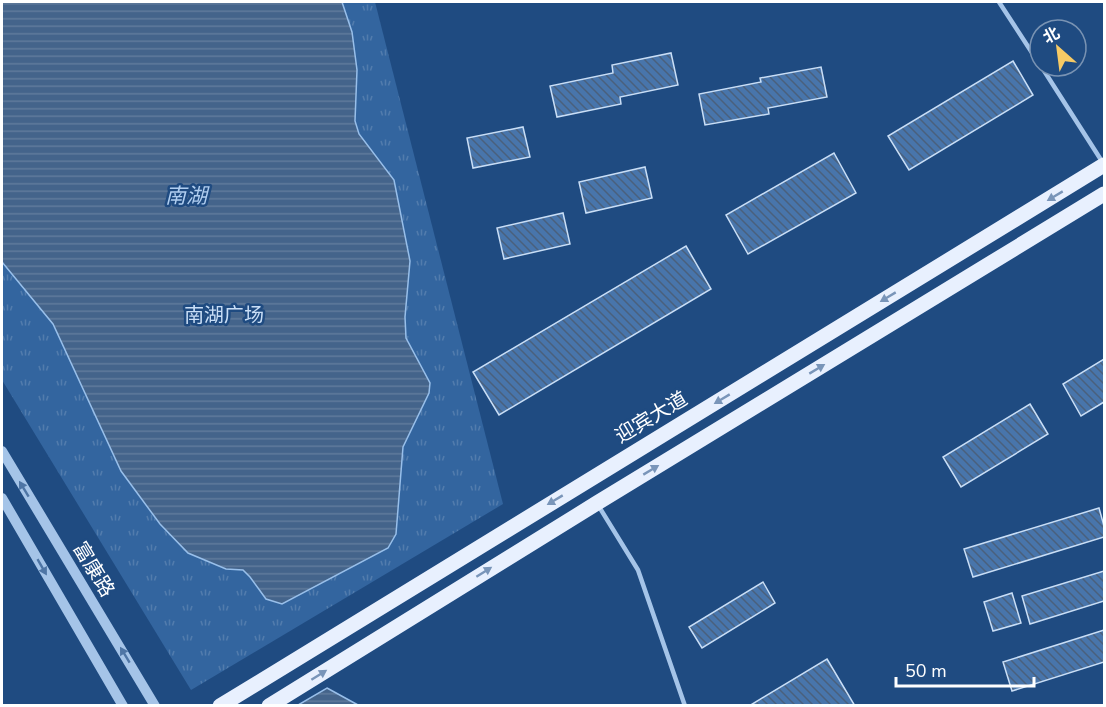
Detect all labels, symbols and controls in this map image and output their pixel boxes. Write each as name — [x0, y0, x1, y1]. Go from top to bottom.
north arrow — [1028, 18, 1088, 78]
text: 北 — [1039, 22, 1064, 49]
water label: 南湖 — [165, 182, 210, 210]
one-way arrow — [1047, 190, 1063, 201]
one-way arrow — [880, 292, 896, 303]
park label: 南湖广场 — [184, 302, 264, 329]
one-way arrow — [809, 363, 825, 374]
street label: 迎宾大道 — [610, 385, 692, 450]
one-way arrow — [714, 393, 730, 404]
one-way arrow — [642, 464, 659, 475]
one-way arrow — [19, 481, 30, 497]
one-way arrow — [547, 495, 563, 506]
street label: 富康路 — [67, 537, 121, 602]
one-way arrow — [36, 559, 47, 575]
one-way arrow — [476, 567, 493, 578]
one-way arrow — [120, 647, 131, 663]
scale bar — [896, 650, 1034, 688]
text: 50 m — [905, 659, 947, 683]
one-way arrow — [311, 669, 327, 680]

